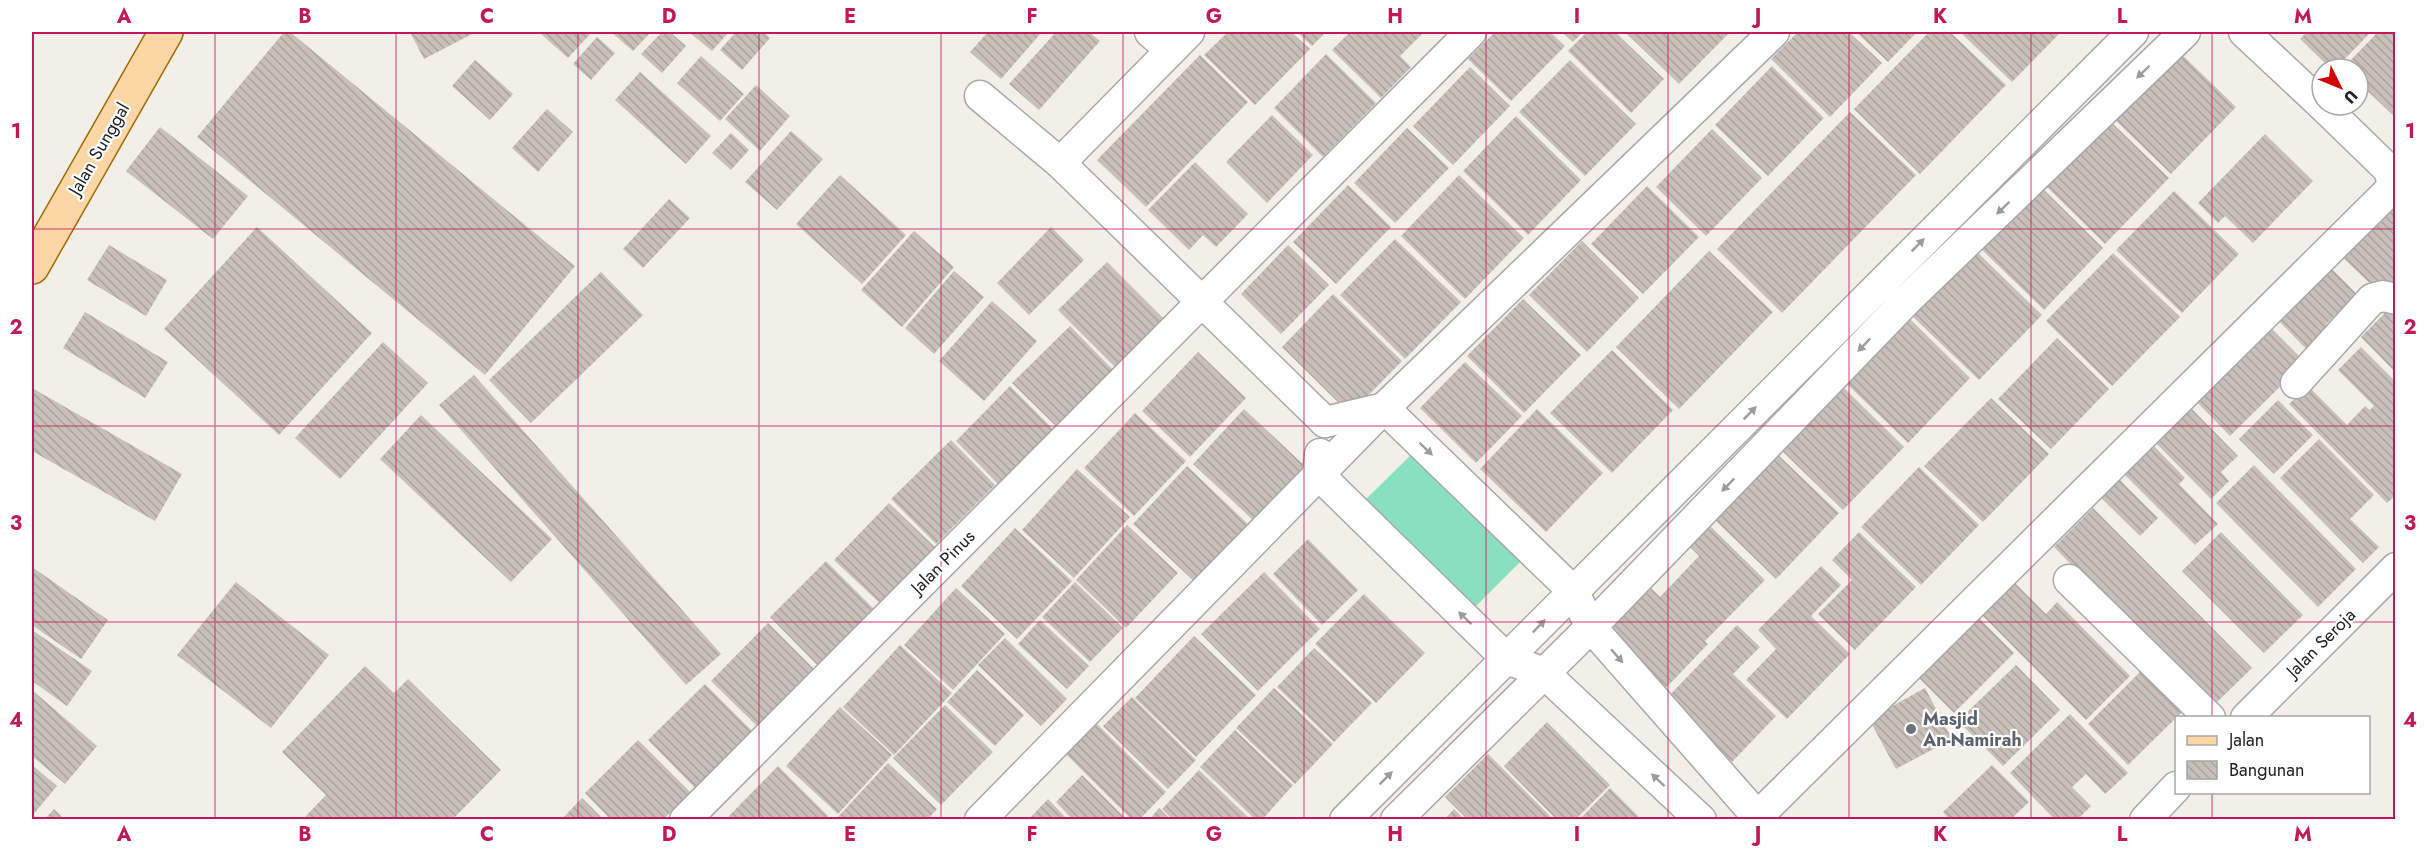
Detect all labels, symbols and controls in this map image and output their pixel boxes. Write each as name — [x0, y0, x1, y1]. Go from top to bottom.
text: A — [116, 2, 132, 31]
text: B — [298, 2, 312, 31]
text: C — [480, 2, 494, 31]
text: D — [662, 2, 676, 31]
text: E — [844, 2, 856, 31]
text: F — [1026, 2, 1038, 31]
text: G — [1206, 2, 1222, 31]
text: H — [1387, 2, 1403, 31]
text: I — [1574, 2, 1580, 31]
text: J — [1751, 2, 1761, 31]
text: K — [1933, 2, 1947, 31]
text: L — [2117, 2, 2128, 31]
text: M — [2294, 2, 2312, 31]
north arrow — [2310, 57, 2370, 117]
one-way arrow — [2135, 65, 2150, 79]
text: U — [2338, 85, 2363, 109]
street label: Jalan Sunggal — [61, 98, 136, 202]
text: 1 — [11, 117, 21, 146]
text: 1 — [2405, 117, 2415, 146]
one-way arrow — [1996, 200, 2010, 214]
one-way arrow — [1910, 238, 1924, 252]
text: 2 — [9, 313, 23, 342]
text: 2 — [2403, 313, 2417, 342]
one-way arrow — [1857, 337, 1871, 351]
one-way arrow — [1743, 406, 1757, 420]
one-way arrow — [1419, 441, 1433, 455]
one-way arrow — [1721, 477, 1735, 492]
text: 3 — [10, 509, 22, 538]
text: 3 — [2404, 509, 2416, 538]
street label: Jalan Pinus — [904, 524, 981, 601]
street label: Jalan Seroja — [2279, 602, 2362, 685]
one-way arrow — [1458, 611, 1473, 625]
one-way arrow — [1532, 618, 1546, 633]
one-way arrow — [1610, 648, 1623, 663]
text: 4 — [9, 706, 23, 735]
place label: Masjid An-Namirah — [1922, 706, 2022, 753]
text: 4 — [2403, 706, 2417, 735]
legend — [2175, 716, 2370, 794]
marker: Masjid An-Namirah — [1904, 722, 1918, 736]
text: Jalan — [2227, 727, 2264, 753]
text: Bangunan — [2229, 757, 2304, 783]
one-way arrow — [1379, 772, 1393, 786]
one-way arrow — [1652, 773, 1666, 787]
text: A — [116, 820, 132, 849]
text: B — [298, 820, 312, 849]
text: C — [480, 820, 494, 849]
text: D — [662, 820, 676, 849]
text: E — [844, 820, 856, 849]
text: F — [1026, 820, 1038, 849]
text: G — [1206, 820, 1222, 849]
text: H — [1387, 820, 1403, 849]
text: I — [1574, 820, 1580, 849]
text: J — [1751, 820, 1761, 849]
text: K — [1933, 820, 1947, 849]
text: L — [2117, 820, 2128, 849]
text: M — [2294, 820, 2312, 849]

